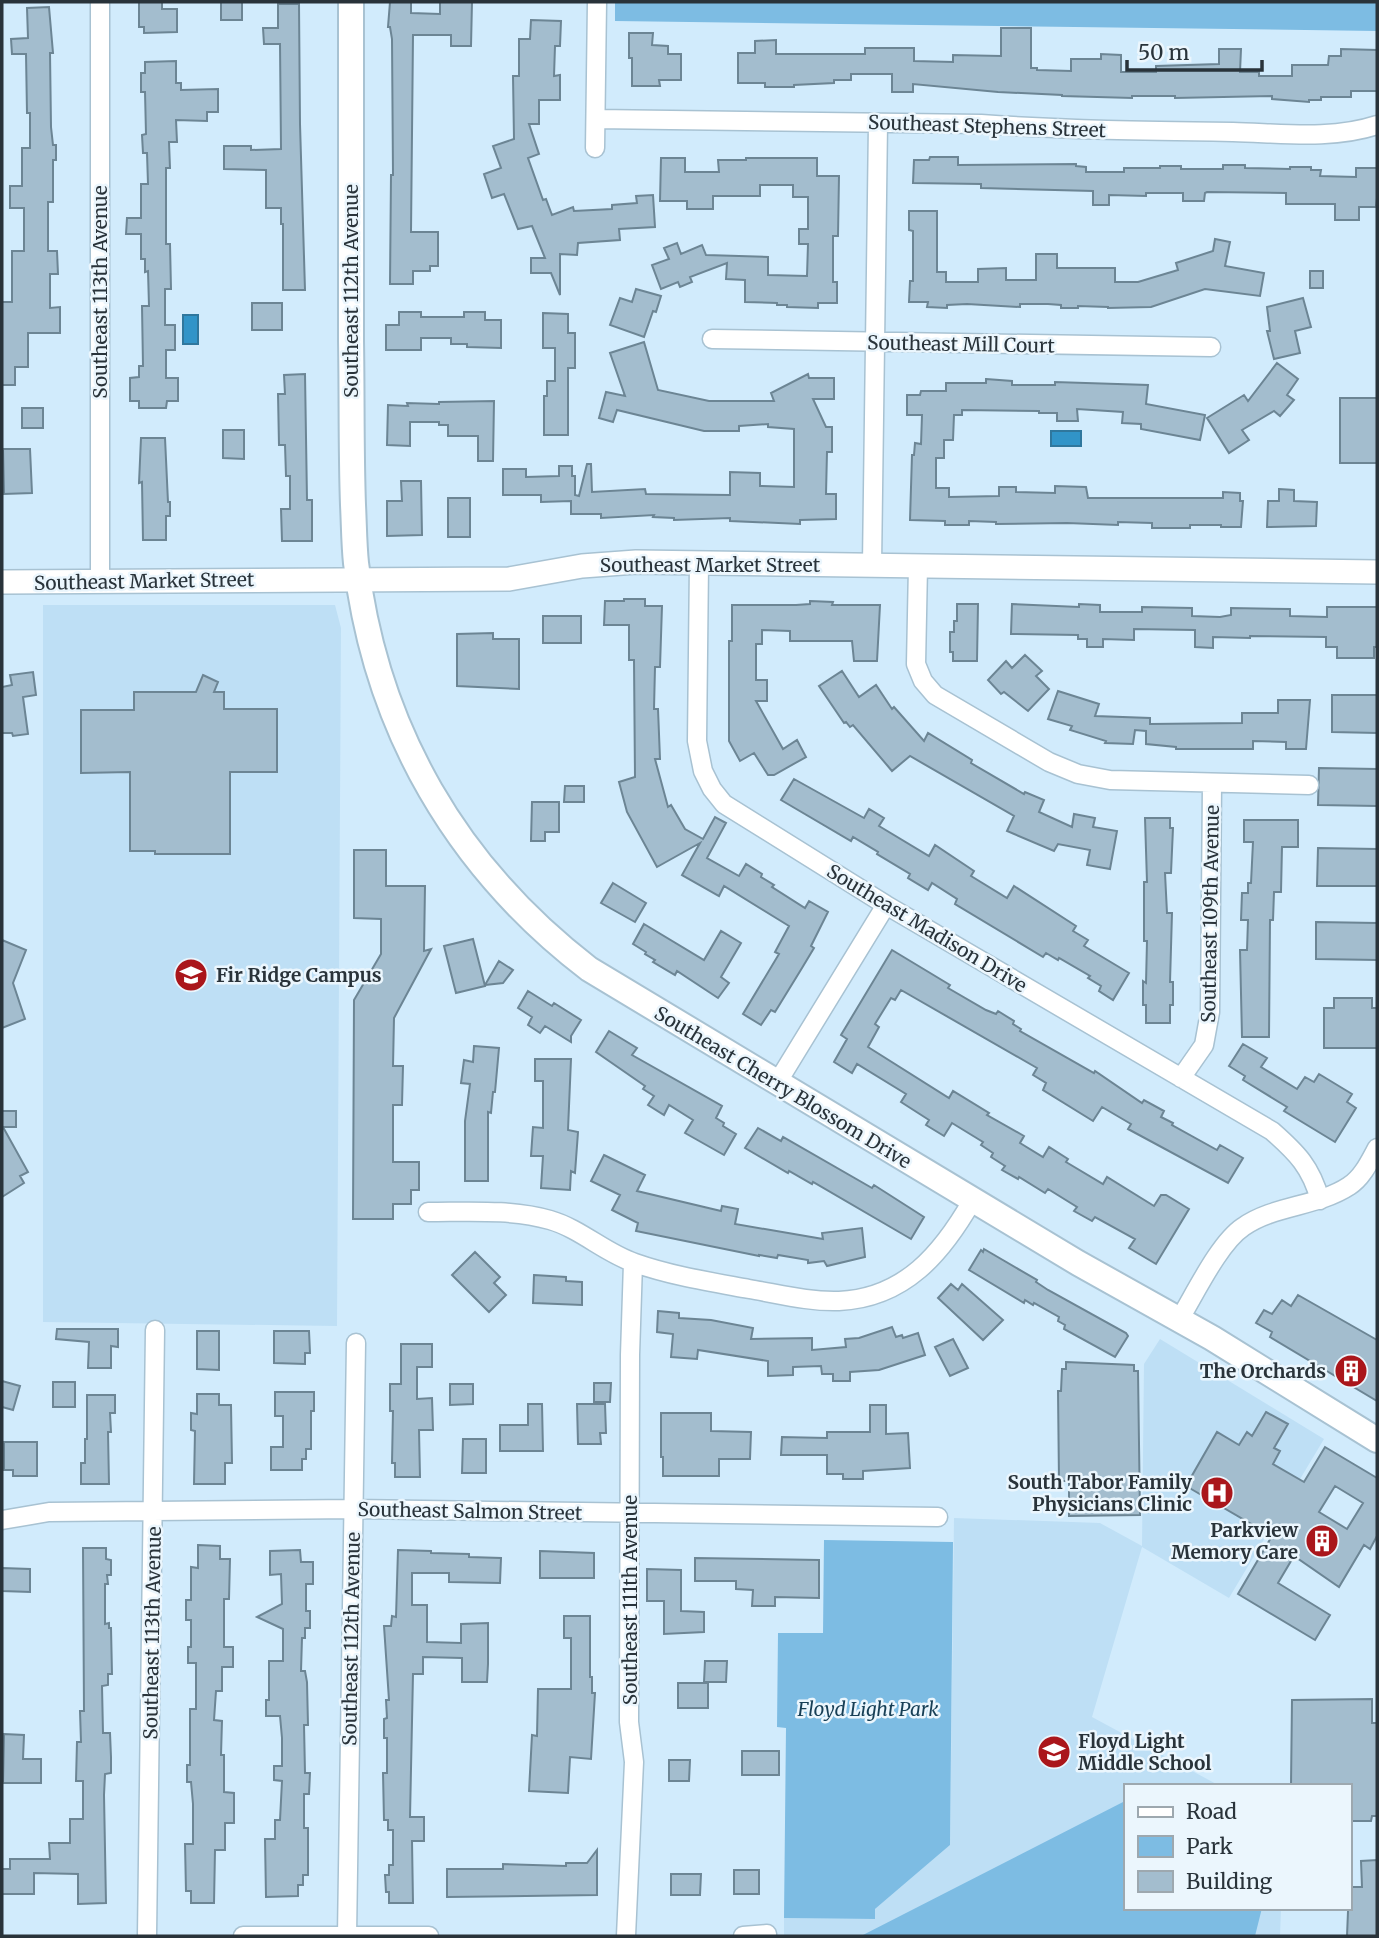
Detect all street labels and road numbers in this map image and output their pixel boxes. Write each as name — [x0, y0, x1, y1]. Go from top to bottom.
street label: Southeast Stephens Street — [868, 110, 1107, 142]
street label: Southeast 112th Avenue — [339, 184, 363, 398]
street label: Southeast 113th Avenue — [88, 185, 112, 399]
street label: Southeast Mill Court — [867, 330, 1056, 358]
street label: Southeast Market Street — [600, 553, 821, 577]
street label: Southeast Market Street — [34, 567, 255, 595]
street label: Southeast 109th Avenue — [1196, 805, 1224, 1023]
street label: Southeast Madison Drive — [823, 859, 1031, 997]
street label: Southeast Cherry Blossom Drive — [650, 1001, 916, 1173]
street label: Southeast 111th Avenue — [618, 1495, 642, 1705]
street label: Southeast Salmon Street — [357, 1497, 583, 1525]
street label: Southeast 113th Avenue — [138, 1526, 166, 1740]
street label: Southeast 112th Avenue — [337, 1532, 365, 1746]

